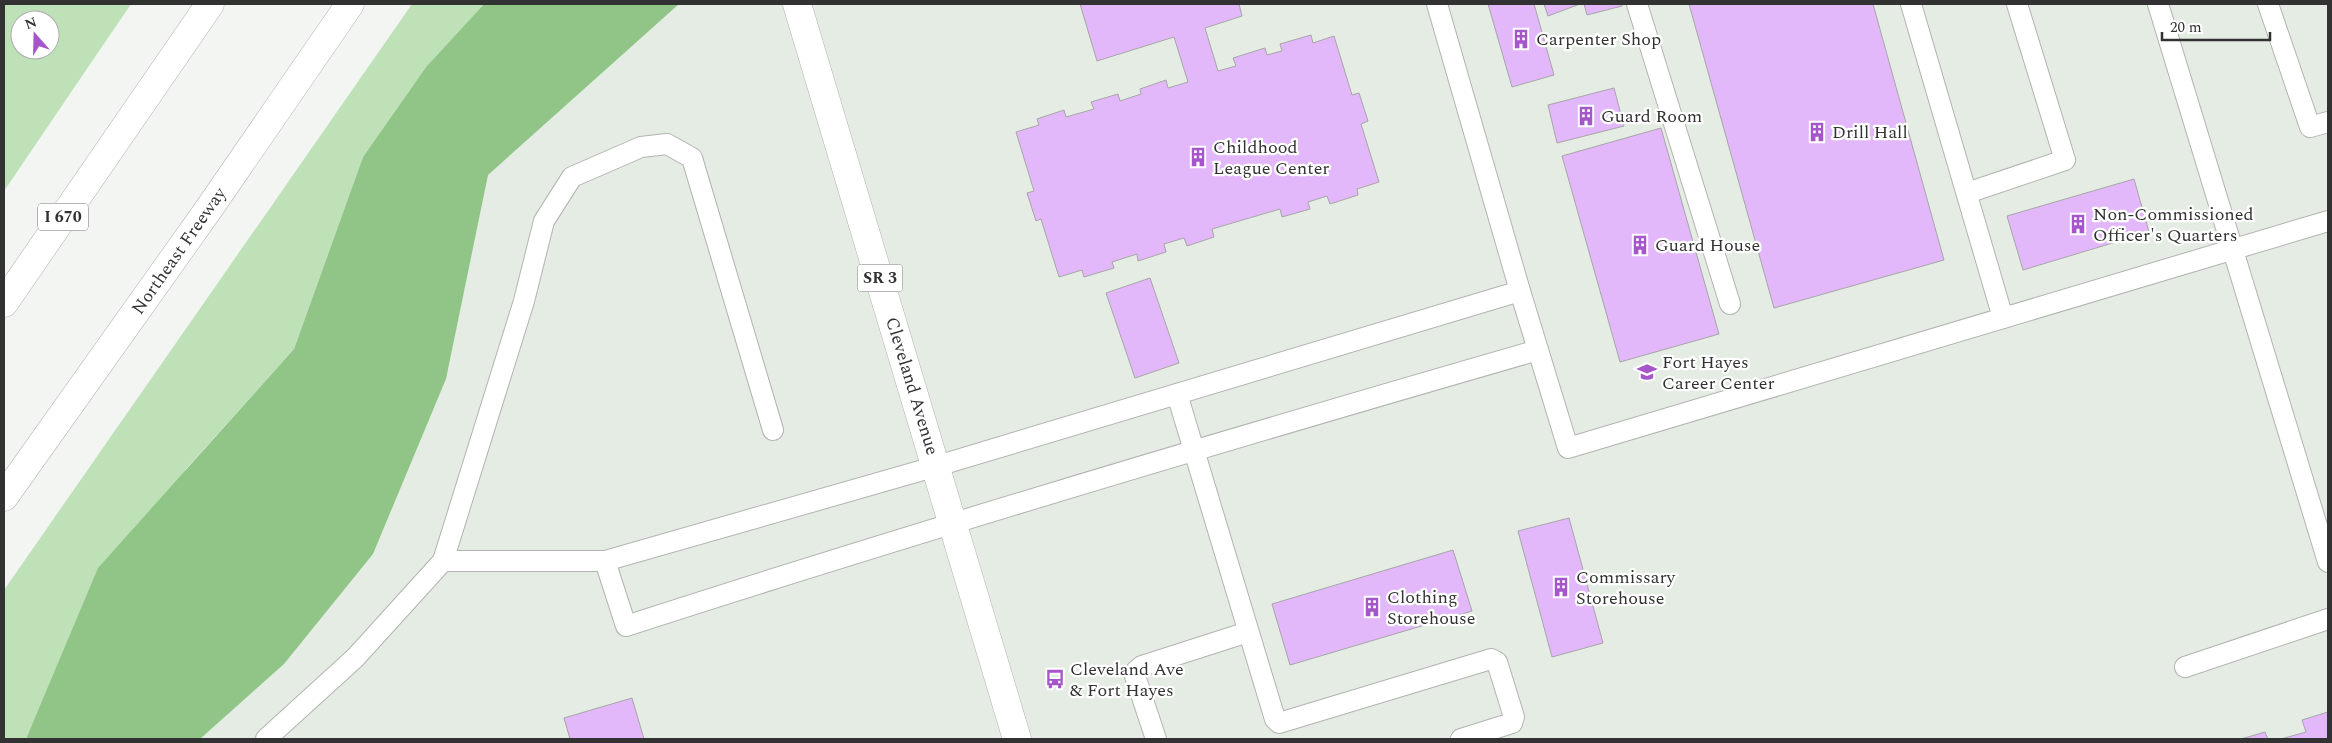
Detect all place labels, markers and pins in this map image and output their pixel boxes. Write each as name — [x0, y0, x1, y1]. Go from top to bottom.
place label: Carpenter Shop — [1536, 26, 1661, 53]
building icon: Carpenter Shop — [1510, 28, 1532, 50]
place label: Guard Room — [1601, 103, 1702, 130]
building icon: Guard Room — [1575, 105, 1597, 127]
place label: Drill Hall — [1832, 119, 1908, 146]
building icon: Drill Hall — [1806, 121, 1828, 143]
place label: Childhood League Center — [1213, 134, 1330, 182]
building icon: Childhood League Center — [1187, 146, 1209, 168]
place label: Non-Commissioned Officer's Quarters — [2093, 201, 2254, 249]
building icon: Non-Commissioned Officer's Quarters — [2067, 213, 2089, 235]
place label: Guard House — [1655, 232, 1760, 259]
building icon: Guard House — [1629, 234, 1651, 256]
place label: Fort Hayes Career Center — [1662, 349, 1775, 397]
school or university icon: Fort Hayes Career Center — [1636, 361, 1658, 383]
place label: Commissary Storehouse — [1576, 564, 1677, 612]
building icon: Commissary Storehouse — [1550, 576, 1572, 598]
place label: Clothing Storehouse — [1387, 584, 1475, 632]
building icon: Clothing Storehouse — [1361, 596, 1383, 618]
place label: Cleveland Ave & Fort Hayes — [1070, 656, 1184, 704]
bus stop icon: Cleveland Ave & Fort Hayes — [1044, 668, 1066, 690]

